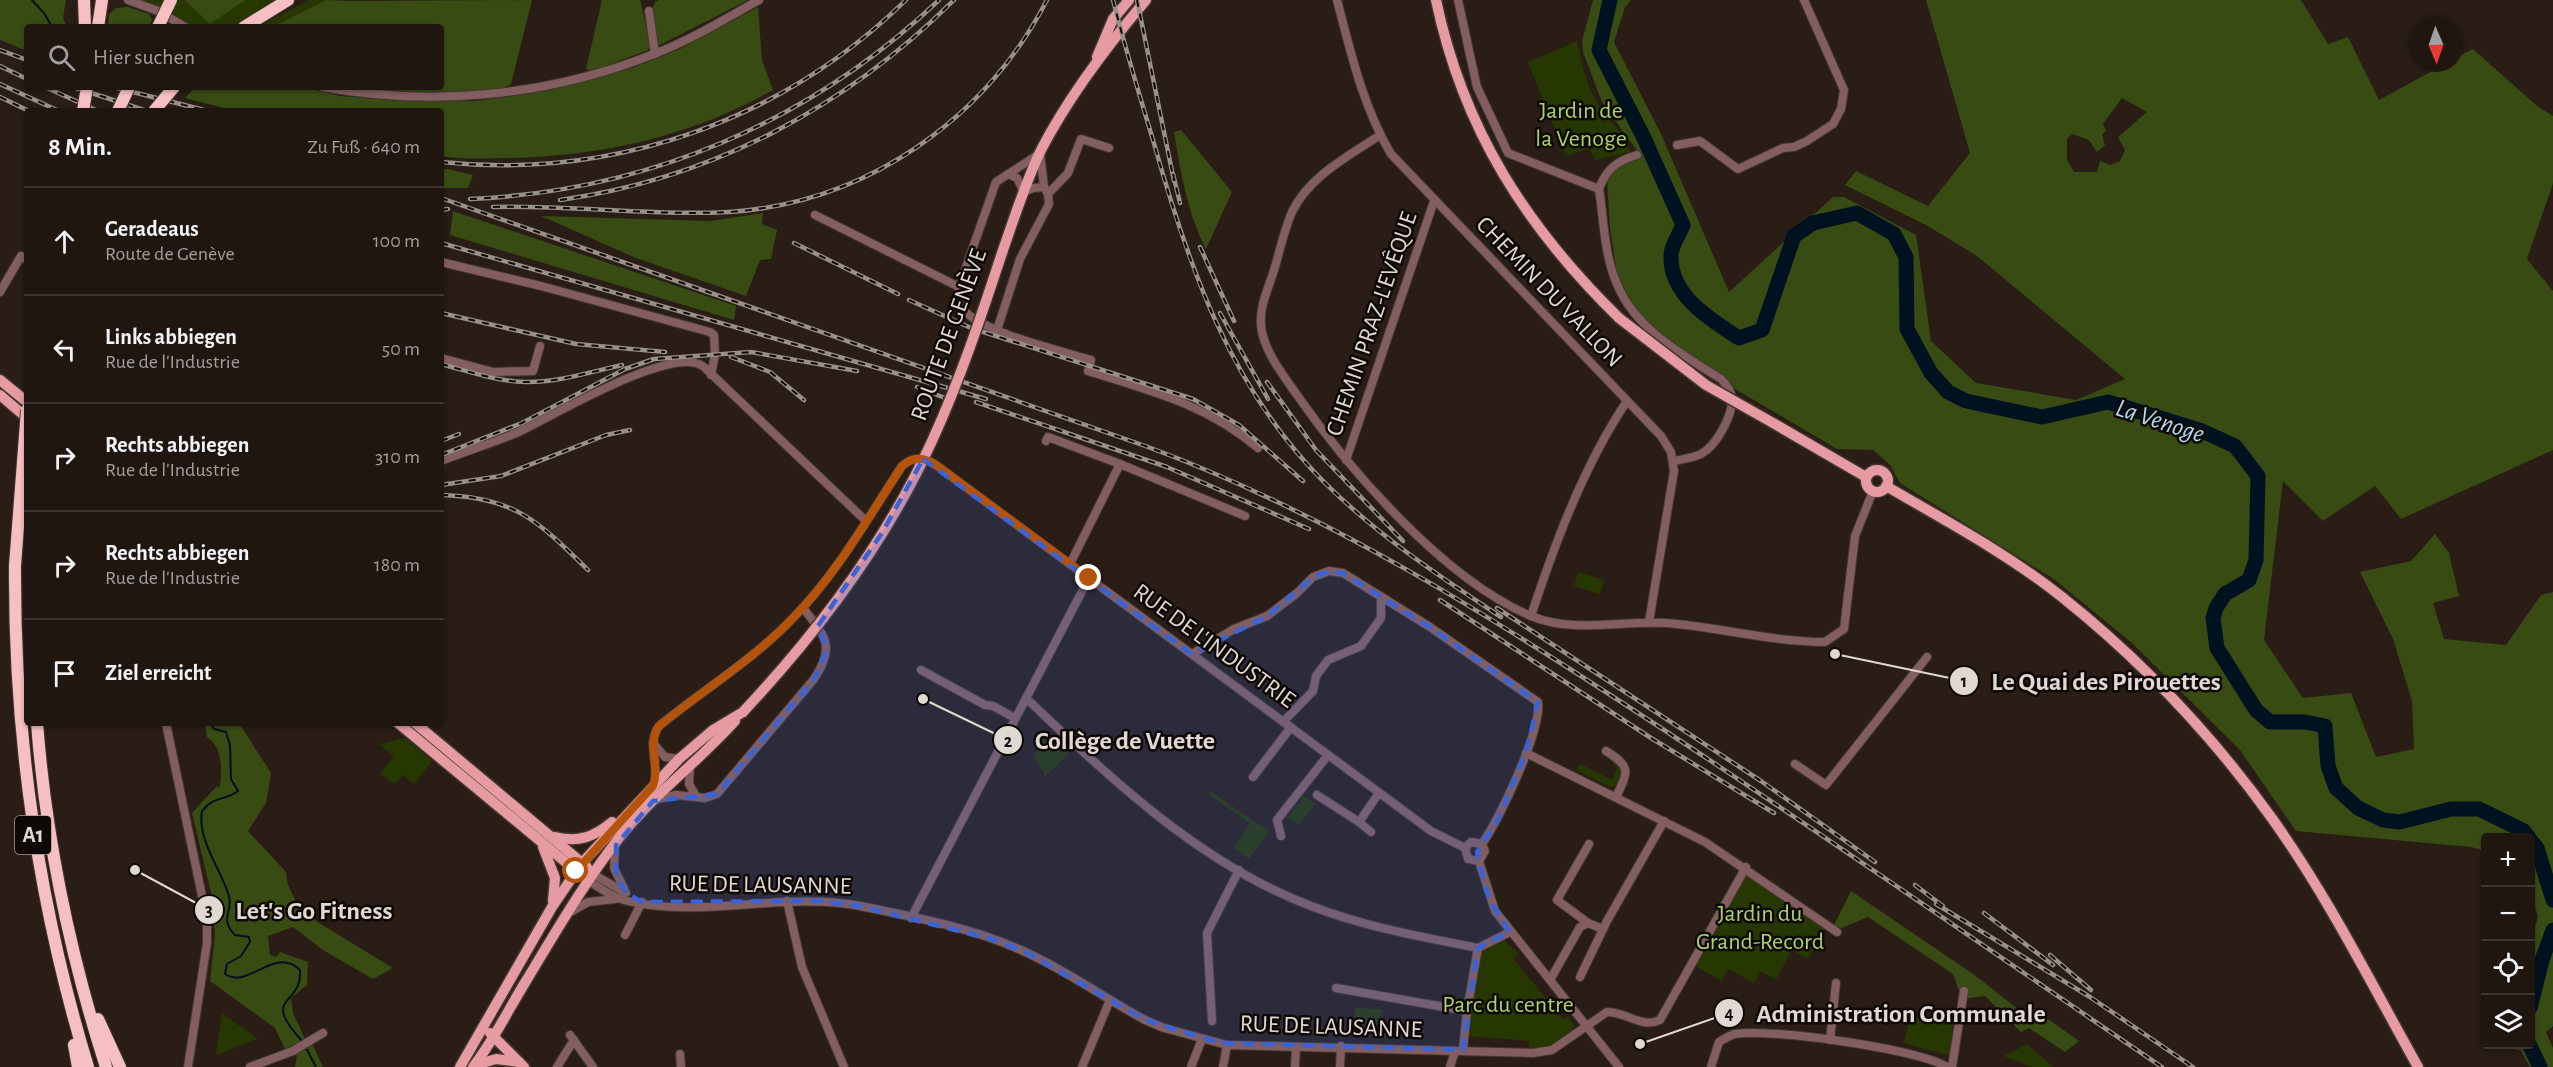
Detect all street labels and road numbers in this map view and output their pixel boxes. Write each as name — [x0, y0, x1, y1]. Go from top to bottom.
street label: CHEMIN PRAZ-L'EVÊQUE — [1320, 208, 1422, 439]
street label: CHEMIN DU VALLON — [1471, 212, 1627, 372]
street label: ROUTE DE GENÈVE — [905, 245, 991, 424]
street label: RUE DE L'INDUSTRIE — [1129, 579, 1300, 713]
road number: A1 — [15, 816, 51, 854]
street label: RUE DE LAUSANNE — [669, 871, 852, 899]
street label: RUE DE LAUSANNE — [1239, 1012, 1423, 1042]

